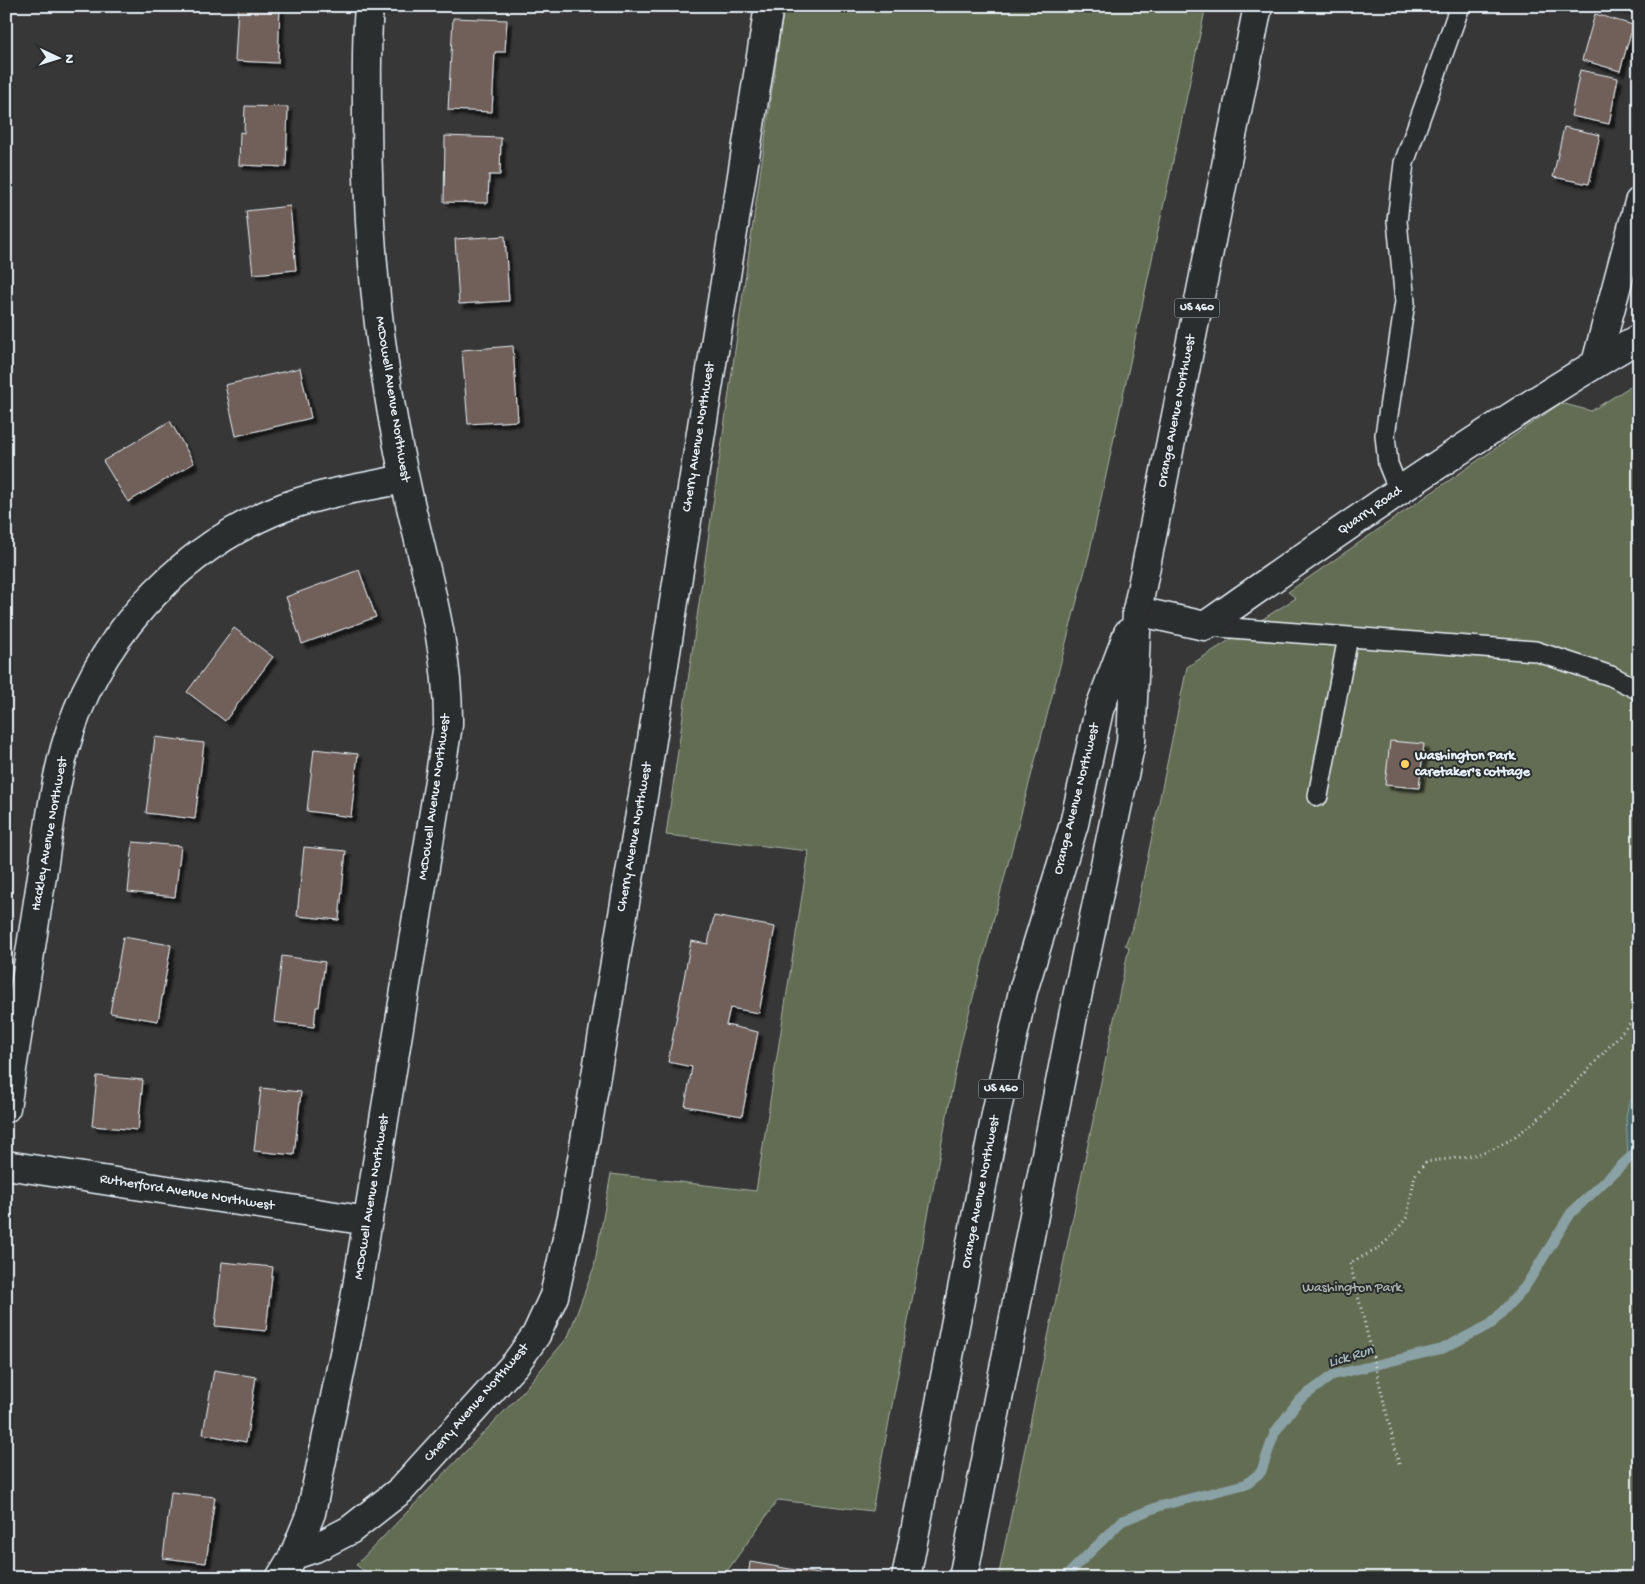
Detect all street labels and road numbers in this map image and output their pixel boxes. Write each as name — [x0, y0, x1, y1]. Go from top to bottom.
road number: US 460 — [1174, 298, 1220, 318]
street label: McDowell Avenue Northwest — [371, 315, 414, 484]
street label: Orange Avenue Northwest — [1154, 332, 1200, 489]
street label: Cherry Avenue Northwest — [679, 360, 719, 513]
street label: Quarry Road — [1335, 482, 1407, 539]
street label: McDowell Avenue Northwest — [415, 712, 455, 881]
street label: Orange Avenue Northwest — [1050, 720, 1104, 876]
street label: Hackley Avenue Northwest — [28, 754, 72, 912]
street label: Cherry Avenue Northwest — [613, 760, 657, 913]
road number: US 460 — [978, 1080, 1024, 1098]
street label: McDowell Avenue Northwest — [351, 1112, 394, 1281]
street label: Orange Avenue Northwest — [958, 1113, 1004, 1270]
street label: Rutherford Avenue Northwest — [99, 1171, 277, 1215]
street label: Cherry Avenue Northwest — [421, 1339, 534, 1466]

